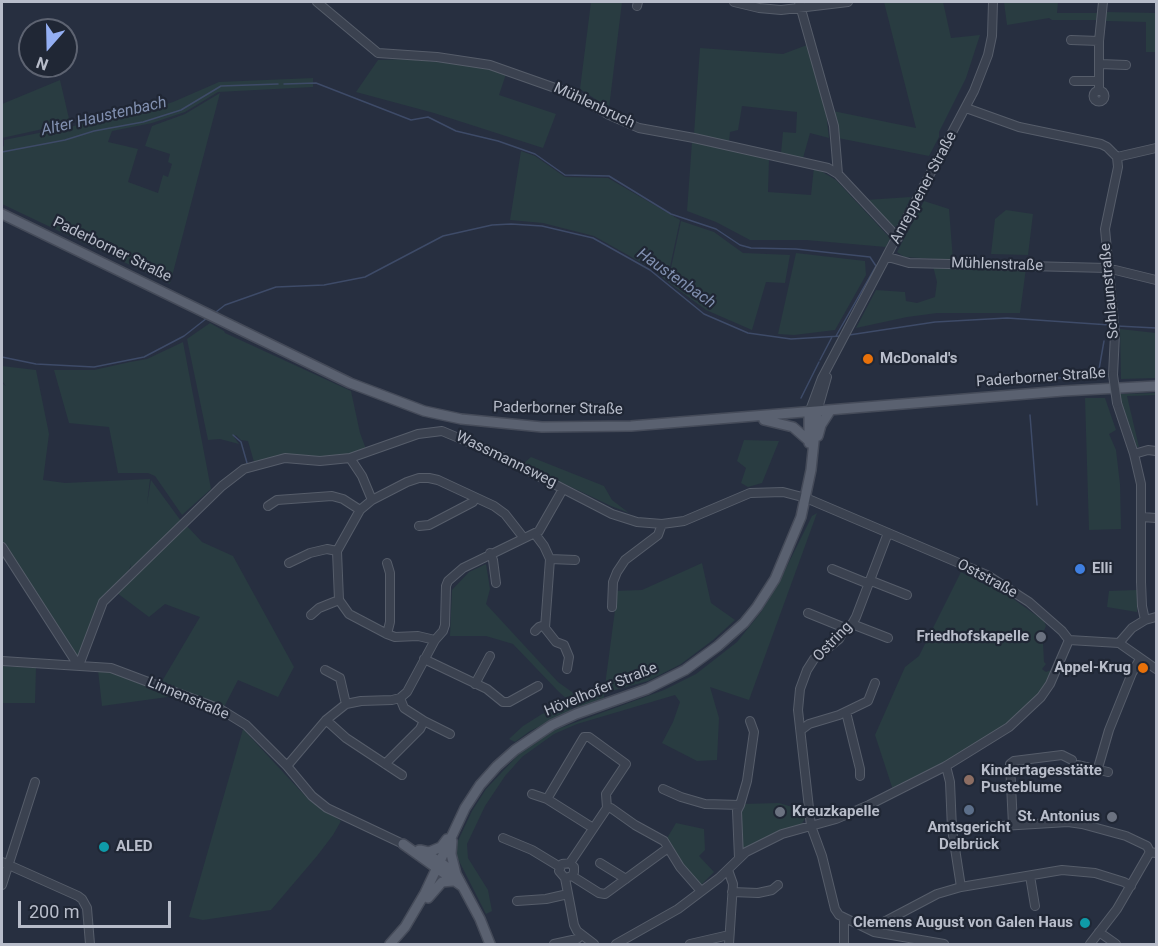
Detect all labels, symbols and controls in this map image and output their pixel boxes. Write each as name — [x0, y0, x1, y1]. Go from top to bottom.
north arrow — [18, 18, 78, 78]
text: N — [34, 53, 51, 74]
street label: Mühlenbruch — [551, 79, 637, 133]
water label: Alter Haustenbach — [39, 93, 169, 141]
street label: Anreppener Straße — [887, 129, 961, 247]
street label: Paderborner Straße — [50, 213, 174, 287]
street label: Schlaunstraße — [1097, 242, 1123, 340]
water label: Haustenbach — [633, 245, 719, 313]
street label: Mühlenstraße — [951, 254, 1043, 276]
place label: McDonald's — [880, 350, 957, 368]
marker: McDonald's — [861, 352, 875, 366]
street label: Paderborner Straße — [976, 364, 1106, 392]
street label: Paderborner Straße — [493, 399, 623, 419]
street label: Wassmannsweg — [453, 428, 559, 492]
street label: Oststraße — [954, 556, 1020, 602]
place label: Elli — [1092, 560, 1112, 578]
marker: Elli — [1073, 562, 1087, 576]
street label: Ostring — [810, 618, 856, 666]
place label: Friedhofskapelle — [916, 628, 1029, 646]
marker: Friedhofskapelle — [1034, 630, 1048, 644]
street label: Hövelhofer Straße — [542, 659, 660, 721]
place label: Appel-Krug — [1054, 659, 1131, 677]
marker: Appel-Krug — [1136, 661, 1150, 675]
street label: Linnenstraße — [144, 674, 232, 724]
place label: Kindertagesstätte Pusteblume — [981, 762, 1102, 797]
marker: Kindertagesstätte Pusteblume — [962, 773, 976, 787]
place label: Kreuzkapelle — [792, 803, 880, 821]
marker: Amtsgericht Delbrück — [962, 803, 976, 817]
marker: Kreuzkapelle — [773, 805, 787, 819]
place label: St. Antonius — [1018, 808, 1100, 826]
marker: St. Antonius — [1105, 810, 1119, 824]
place label: Amtsgericht Delbrück — [927, 819, 1011, 854]
place label: ALED — [116, 838, 152, 856]
marker: ALED — [97, 840, 111, 854]
scale bar — [21, 889, 174, 927]
text: 200 m — [29, 901, 80, 922]
place label: Clemens August von Galen Haus — [853, 914, 1073, 932]
marker: Clemens August von Galen Haus — [1078, 916, 1092, 930]

